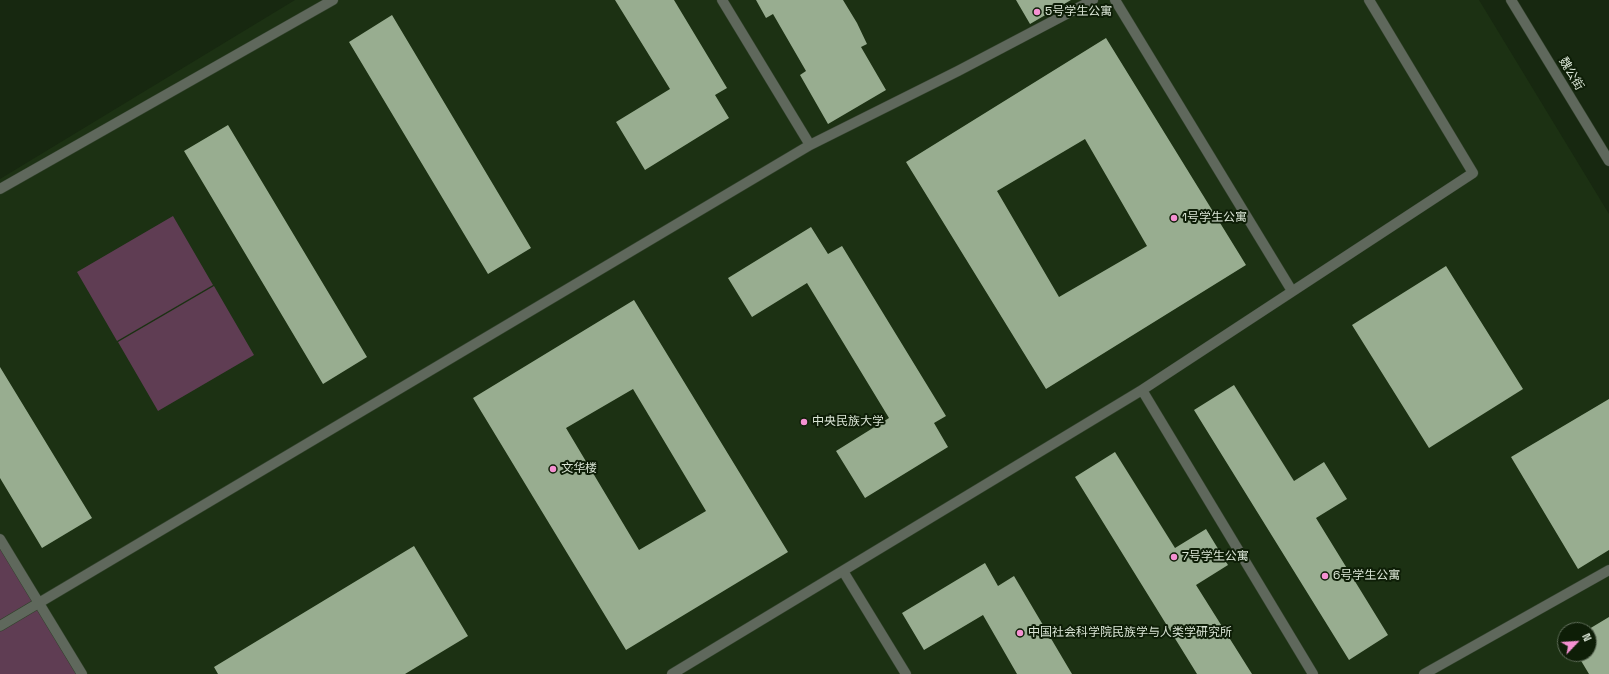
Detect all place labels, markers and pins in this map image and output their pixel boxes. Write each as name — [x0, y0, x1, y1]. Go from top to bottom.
place label: 5号学生公寓 — [1045, 5, 1112, 19]
marker: 5号学生公寓 — [1032, 7, 1042, 17]
place label: 1号学生公寓 — [1182, 211, 1247, 225]
marker: 1号学生公寓 — [1169, 213, 1179, 223]
place label: 中央民族大学 — [812, 415, 884, 429]
marker: 中央民族大学 — [799, 417, 809, 427]
place label: 文华楼 — [561, 462, 597, 476]
marker: 文华楼 — [548, 464, 558, 474]
place label: 7号学生公寓 — [1182, 550, 1249, 564]
marker: 7号学生公寓 — [1169, 552, 1179, 562]
place label: 6号学生公寓 — [1333, 569, 1400, 583]
marker: 6号学生公寓 — [1320, 571, 1330, 581]
place label: 中国社会科学院民族学与人类学研究所 — [1028, 626, 1232, 640]
marker: 中国社会科学院民族学与人类学研究所 — [1015, 628, 1025, 638]

